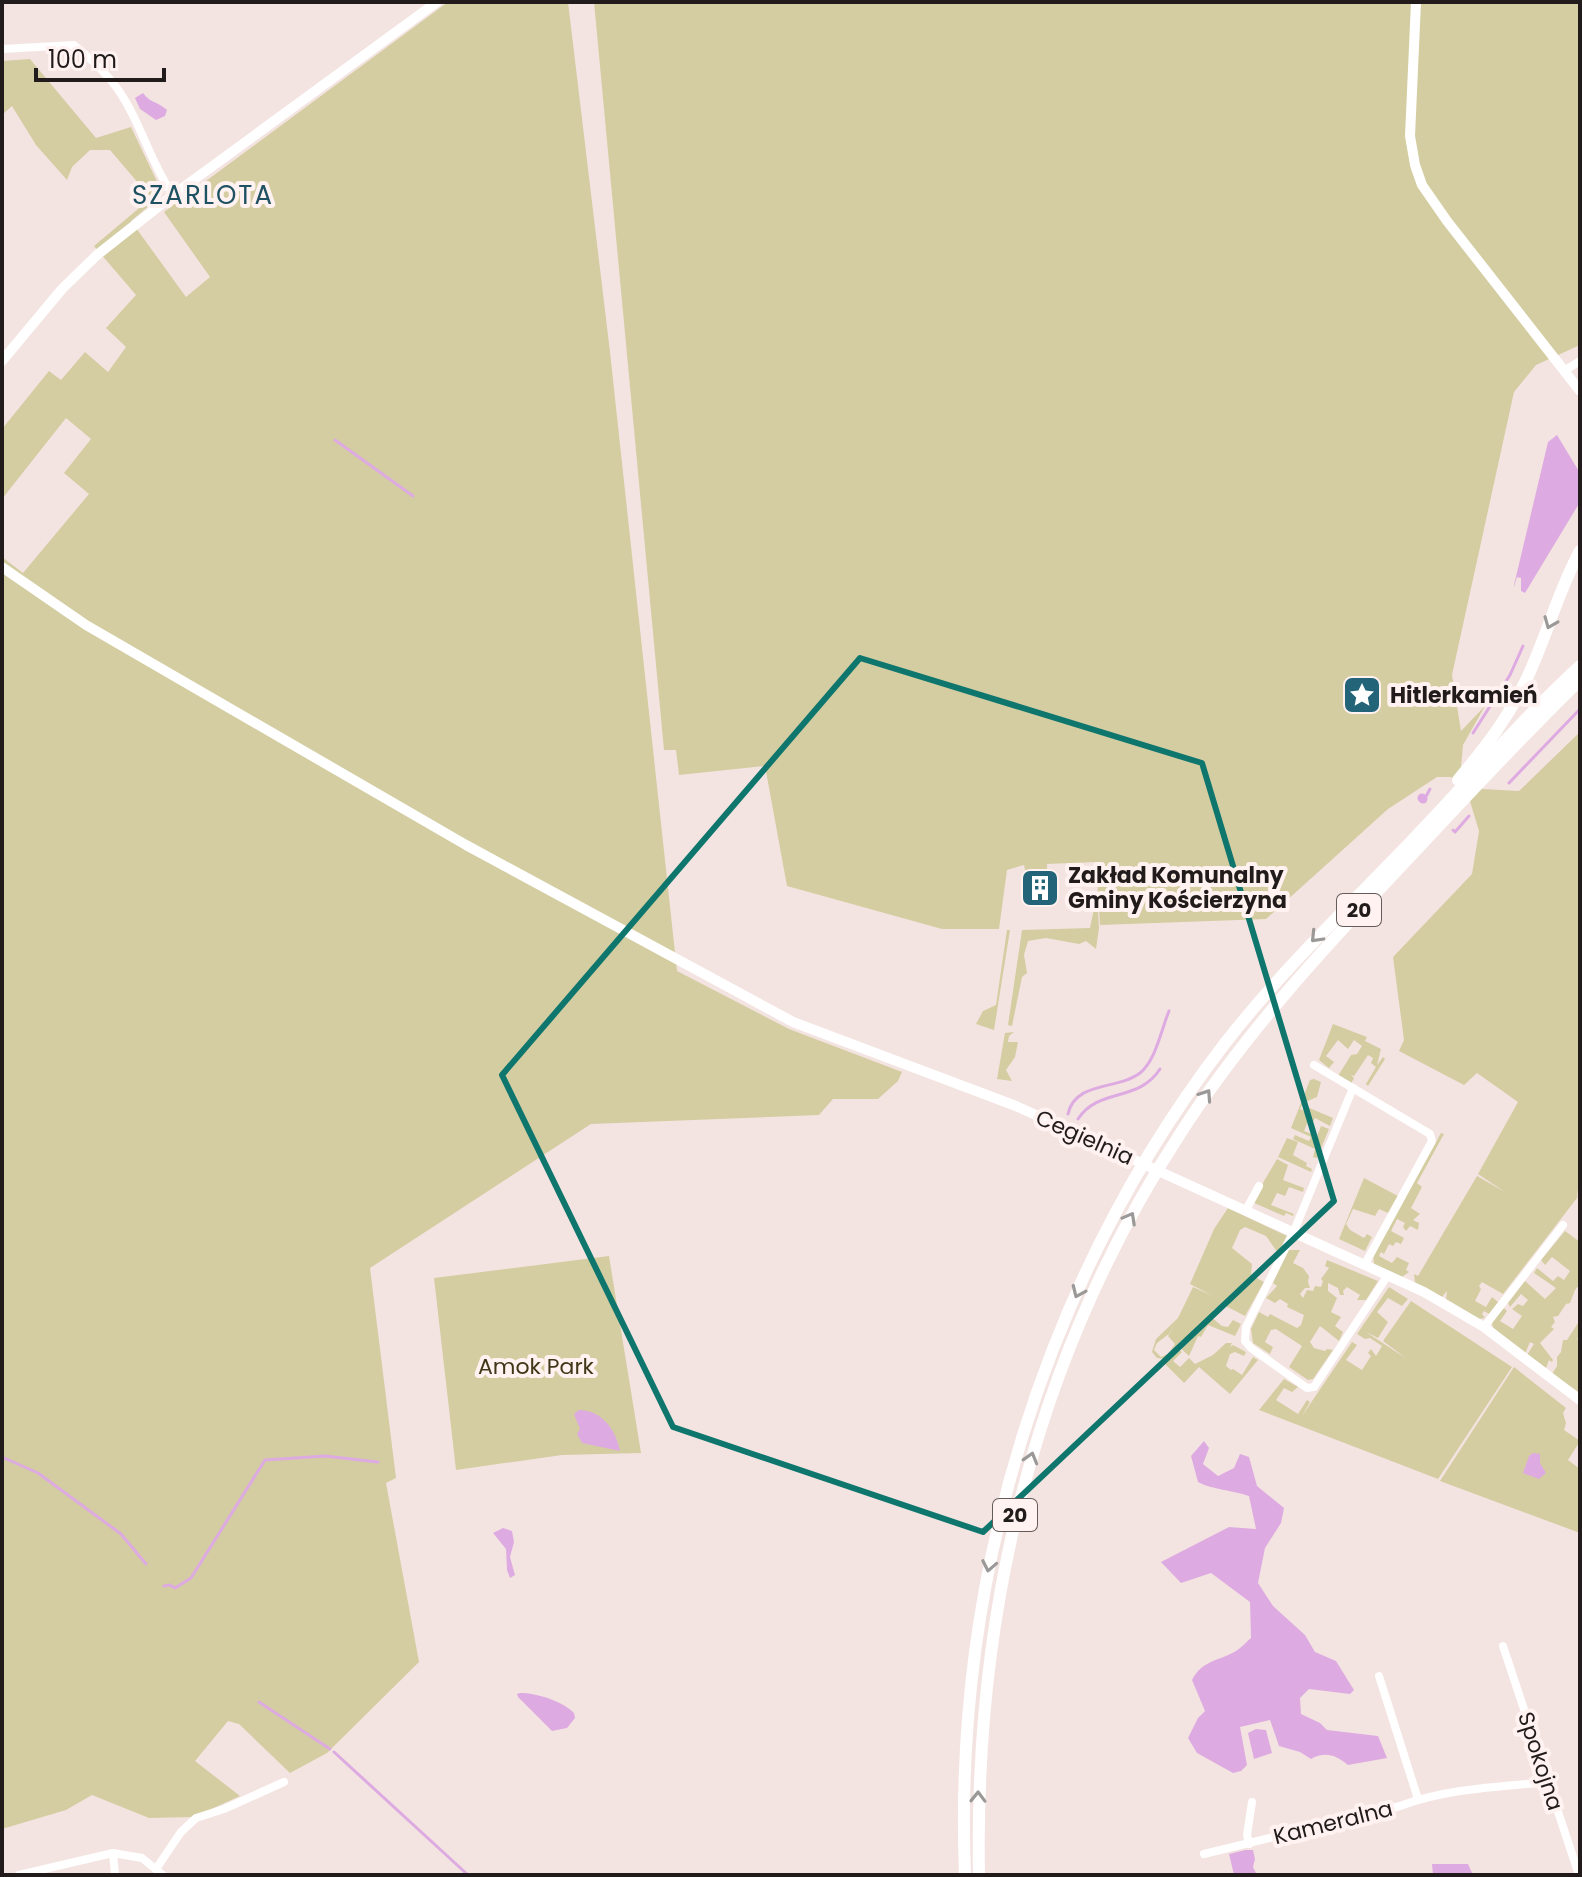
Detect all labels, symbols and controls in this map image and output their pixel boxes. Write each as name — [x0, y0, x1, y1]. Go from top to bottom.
scale bar — [36, 32, 164, 82]
text: 100 m — [48, 43, 117, 76]
district label: SZARLOTA — [132, 177, 274, 213]
one-way arrow — [1543, 615, 1560, 629]
place icon: Hitlerkamień — [1341, 674, 1383, 716]
place label: Hitlerkamień — [1390, 680, 1538, 711]
place label: Zakład Komunalny Gminy Kościerzyna — [1068, 860, 1287, 916]
building icon: Zakład Komunalny Gminy Kościerzyna — [1019, 867, 1061, 909]
road number: 20 — [1337, 894, 1381, 926]
one-way arrow — [1311, 928, 1325, 943]
one-way arrow — [1196, 1090, 1211, 1104]
street label: Cegielnia — [1031, 1102, 1139, 1173]
one-way arrow — [1120, 1213, 1136, 1227]
one-way arrow — [1071, 1284, 1087, 1299]
park label: Amok Park — [478, 1351, 595, 1382]
one-way arrow — [1021, 1452, 1038, 1465]
road number: 20 — [993, 1499, 1037, 1531]
one-way arrow — [981, 1559, 998, 1572]
street label: Spokojna — [1510, 1708, 1571, 1814]
one-way arrow — [970, 1790, 987, 1803]
street label: Kameralna — [1270, 1793, 1396, 1852]

